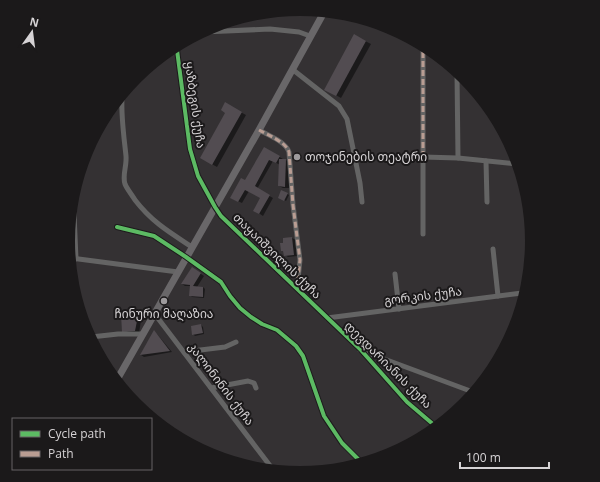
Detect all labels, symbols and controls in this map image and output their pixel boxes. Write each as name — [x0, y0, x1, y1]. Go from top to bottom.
north arrow — [12, 12, 52, 52]
text: N — [28, 13, 41, 30]
street label: ყაზბეგის ქუჩა — [181, 60, 210, 149]
place label: თოჯინების თეატრი — [305, 148, 427, 165]
marker: თოჯინების თეატრი — [292, 152, 302, 162]
street label: თაყაიშვილის ქუჩა — [229, 209, 325, 302]
street label: გორკის ქუჩა — [383, 282, 463, 309]
marker: ჩინური მაღაზია — [159, 296, 169, 306]
place label: ჩინური მაღაზია — [115, 305, 213, 322]
street label: დევდარიანის ქუჩა — [341, 317, 436, 412]
street label: კალინინის ქუჩა — [185, 339, 258, 429]
legend — [12, 418, 152, 470]
text: Cycle path — [48, 425, 106, 442]
scale bar — [460, 444, 549, 470]
text: Path — [48, 445, 74, 462]
text: 100 m — [466, 449, 501, 466]

